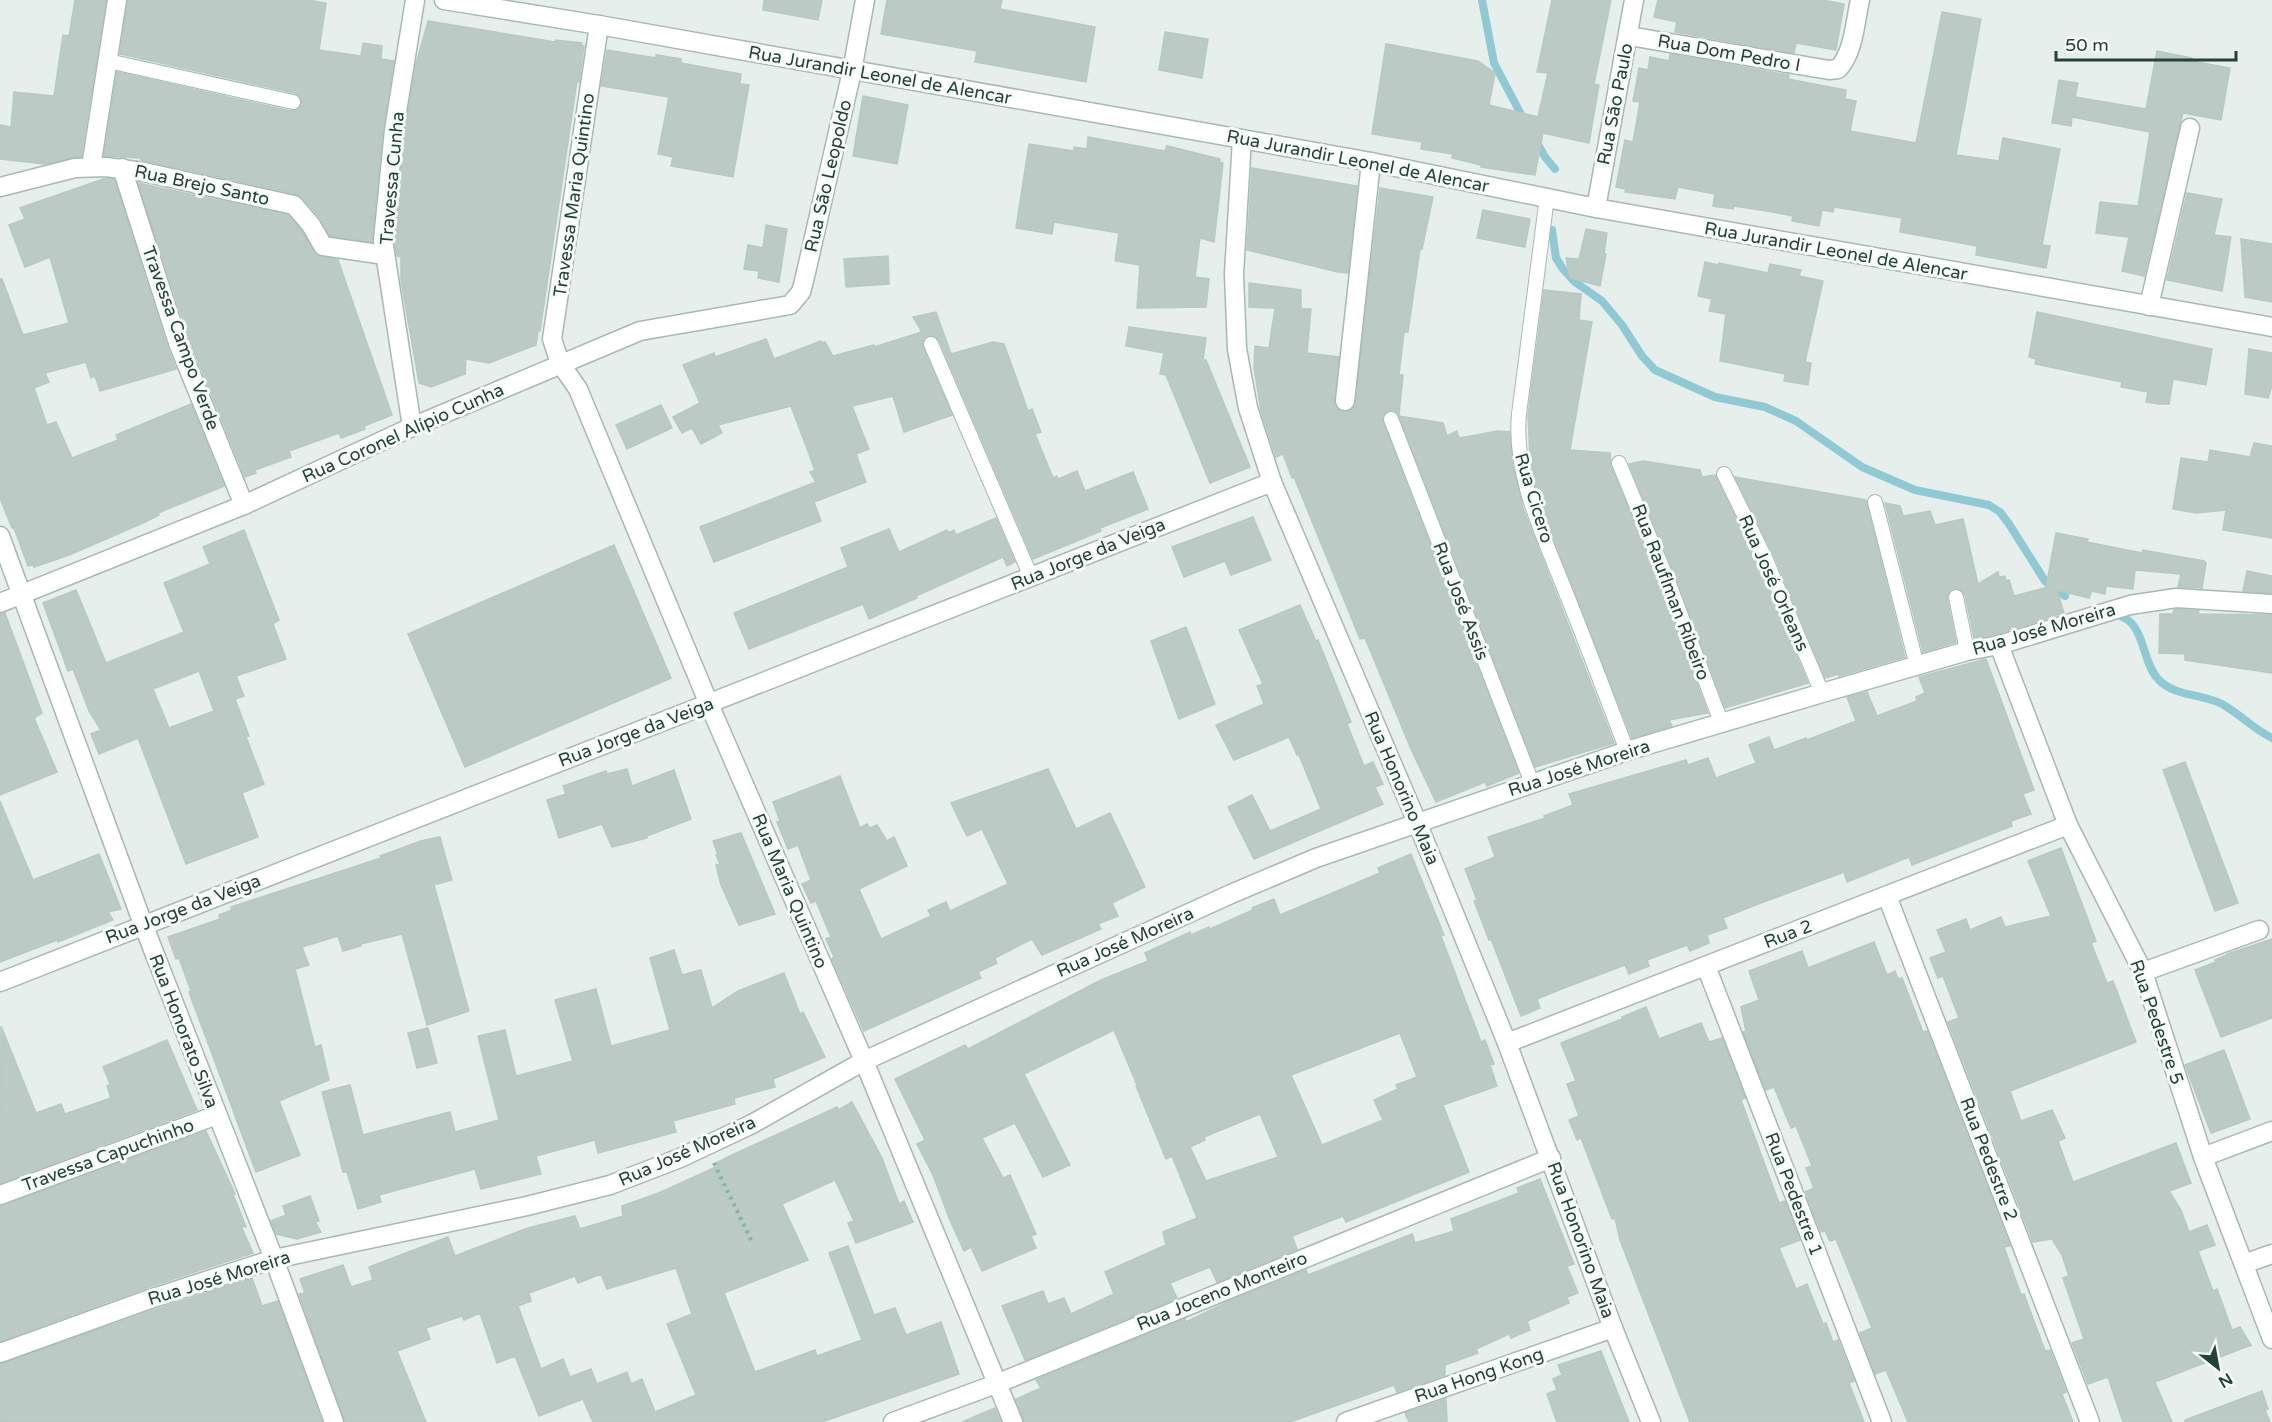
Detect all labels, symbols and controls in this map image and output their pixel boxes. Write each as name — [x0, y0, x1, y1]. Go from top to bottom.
scale bar — [2056, 24, 2236, 62]
street label: Rua Dom Pedro I — [1656, 30, 1802, 76]
text: 50 m — [2065, 34, 2109, 56]
street label: Rua Jurandir Leonel de Alencar — [747, 41, 1013, 109]
street label: Rua São Paulo — [1592, 41, 1638, 167]
street label: Travessa Maria Quintino — [549, 91, 599, 299]
street label: Rua São Leopoldo — [800, 97, 856, 254]
street label: Travessa Cunha — [375, 110, 409, 246]
street label: Rua Jurandir Leonel de Alencar — [1225, 125, 1491, 197]
street label: Rua Brejo Santo — [132, 160, 272, 210]
street label: Rua Jurandir Leonel de Alencar — [1703, 217, 1969, 285]
street label: Travessa Campo Verde — [137, 243, 225, 433]
street label: Rua Coronel Alípio Cunha — [299, 378, 507, 488]
street label: Rua Cicero — [1510, 450, 1558, 546]
street label: Rua Rauflman Ribeiro — [1627, 501, 1715, 683]
street label: Rua José Orleans — [1734, 511, 1814, 655]
street label: Rua Jorge da Veiga — [1008, 513, 1168, 595]
street label: Rua José Assis — [1428, 539, 1494, 663]
street label: Rua José Moreira — [1970, 598, 2118, 660]
street label: Rua Jorge da Veiga — [555, 692, 717, 772]
street label: Rua Honorino Maia — [1360, 708, 1444, 868]
street label: Rua José Moreira — [1505, 735, 1653, 801]
street label: Rua Maria Quintino — [747, 810, 833, 972]
street label: Rua Jorge da Veiga — [102, 869, 264, 949]
street label: Rua José Moreira — [1053, 902, 1197, 982]
street label: Rua 2 — [1761, 915, 1815, 953]
street label: Rua Honorato Silva — [144, 951, 224, 1111]
street label: Rua Pedestre 5 — [2125, 957, 2189, 1087]
street label: Rua Pedestre 2 — [1955, 1094, 2023, 1224]
street label: Rua José Moreira — [615, 1111, 759, 1191]
street label: Travessa Capuchinho — [19, 1114, 197, 1196]
street label: Rua Pedestre 1 — [1760, 1129, 1828, 1259]
street label: Rua Honorino Maia — [1542, 1159, 1620, 1321]
street label: Rua José Moreira — [145, 1246, 293, 1310]
street label: Rua Joceno Monteiro — [1133, 1247, 1311, 1335]
north arrow — [2188, 1338, 2248, 1398]
street label: Rua Hong Kong — [1412, 1343, 1546, 1407]
text: N — [2215, 1368, 2236, 1392]

